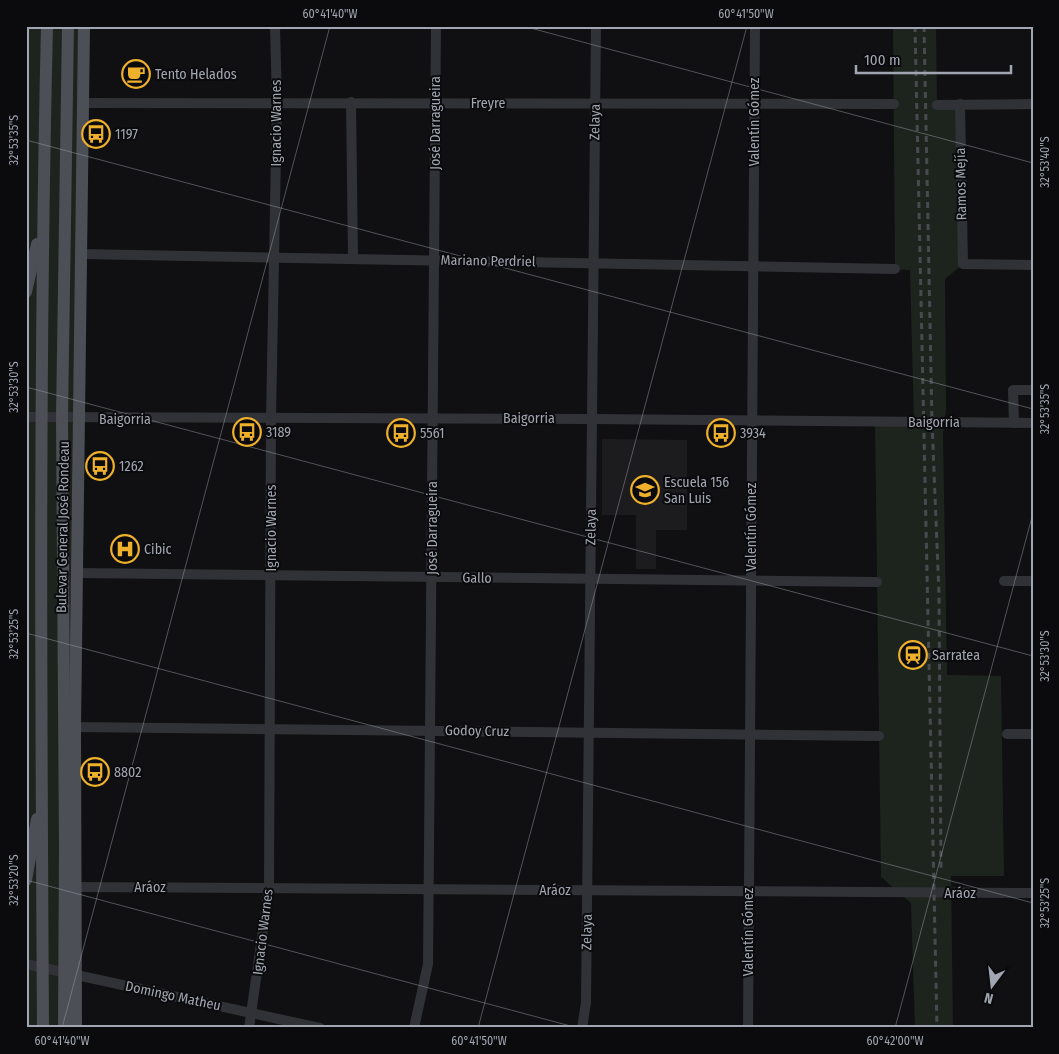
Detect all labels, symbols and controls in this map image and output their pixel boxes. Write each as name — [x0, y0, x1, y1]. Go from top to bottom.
text: 60°41'40"W — [302, 7, 358, 21]
text: 60°41'50"W — [718, 7, 774, 21]
scale bar — [856, 42, 1012, 74]
text: 100 m — [864, 51, 901, 69]
cafe icon: Tento Helados — [121, 59, 151, 89]
place label: Tento Helados — [155, 66, 237, 83]
street label: José Darragueira — [427, 76, 444, 170]
street label: Valentín Gómez — [746, 77, 763, 166]
street label: Ignacio Warnes — [268, 80, 285, 166]
street label: Freyre — [471, 95, 505, 112]
street label: Zelaya — [586, 104, 604, 140]
text: 32°53'35"S — [7, 115, 21, 165]
bus stop icon: 1197 — [81, 119, 111, 149]
place label: 1197 — [115, 126, 138, 143]
text: 32°53'40"S — [1038, 136, 1052, 188]
street label: Ramos Mejía — [952, 147, 970, 221]
street label: Mariano Perdriel — [440, 252, 536, 270]
text: 32°53'30"S — [7, 361, 21, 413]
text: 32°53'35"S — [1038, 384, 1052, 434]
street label: Baigorria — [503, 410, 555, 427]
street label: Baigorria — [99, 411, 151, 428]
street label: Baigorria — [908, 414, 960, 431]
bus stop icon: 3189 — [232, 417, 262, 447]
bus stop icon: 5561 — [386, 418, 416, 448]
bus stop icon: 3934 — [706, 418, 736, 448]
place label: 3189 — [266, 424, 291, 441]
place label: 5561 — [420, 425, 445, 442]
place label: 3934 — [740, 425, 766, 442]
street label: Bulevar General José Rondeau — [53, 441, 73, 613]
bus stop icon: 1262 — [85, 451, 115, 481]
place label: 1262 — [119, 458, 144, 475]
place label: Escuela 156 San Luis — [664, 474, 729, 507]
school or university icon: Escuela 156 San Luis — [630, 475, 660, 505]
street label: José Darragueira — [424, 481, 441, 575]
street label: Valentín Gómez — [743, 482, 760, 571]
street label: Ignacio Warnes — [263, 485, 280, 571]
street label: Zelaya — [582, 509, 600, 545]
hospital icon: Cibic — [110, 534, 140, 564]
place label: Cibic — [144, 541, 172, 558]
street label: Gallo — [462, 569, 492, 587]
text: 32°53'25"S — [7, 609, 21, 659]
text: 32°53'30"S — [1038, 630, 1052, 682]
station icon: Sarratea — [898, 640, 928, 670]
place label: Sarratea — [932, 647, 980, 664]
street label: Godoy Cruz — [445, 722, 510, 740]
bus stop icon: 8802 — [80, 757, 110, 787]
place label: 8802 — [114, 764, 141, 781]
text: 32°53'20"S — [7, 854, 21, 906]
text: 32°53'25"S — [1038, 878, 1052, 928]
street label: Aráoz — [134, 879, 166, 896]
street label: Aráoz — [539, 882, 571, 899]
street label: Aráoz — [944, 885, 976, 902]
street label: Valentín Gómez — [740, 887, 757, 976]
street label: Ignacio Warnes — [249, 888, 277, 976]
street label: Zelaya — [578, 914, 596, 950]
north arrow — [966, 962, 1016, 1012]
street label: Domingo Matheu — [124, 978, 222, 1014]
text: N — [983, 989, 995, 1007]
text: 60°41'40"W — [34, 1034, 90, 1048]
text: 60°41'50"W — [451, 1034, 507, 1048]
text: 60°42'00"W — [867, 1034, 924, 1048]

